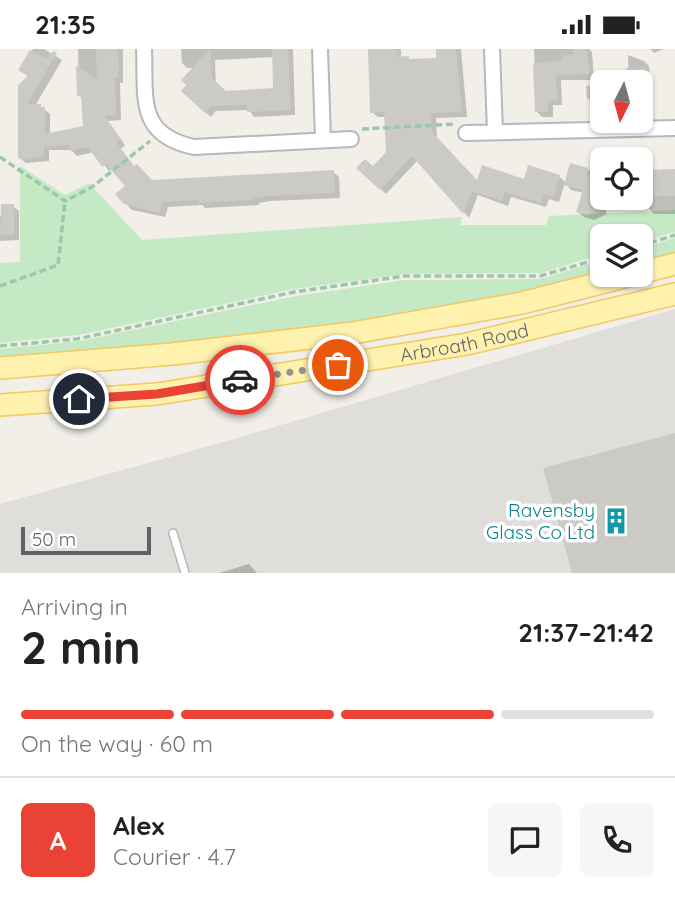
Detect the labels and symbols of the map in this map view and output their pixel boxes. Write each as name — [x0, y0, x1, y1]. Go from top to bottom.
north arrow — [590, 70, 653, 133]
street label: Arbroath Road — [398, 318, 531, 367]
pin — [308, 335, 368, 395]
courier — [205, 345, 275, 415]
pin — [49, 369, 109, 429]
place label: Ravensby Glass Co Ltd — [486, 498, 595, 544]
building icon: Ravensby Glass Co Ltd — [601, 506, 631, 536]
scale bar — [21, 524, 150, 556]

